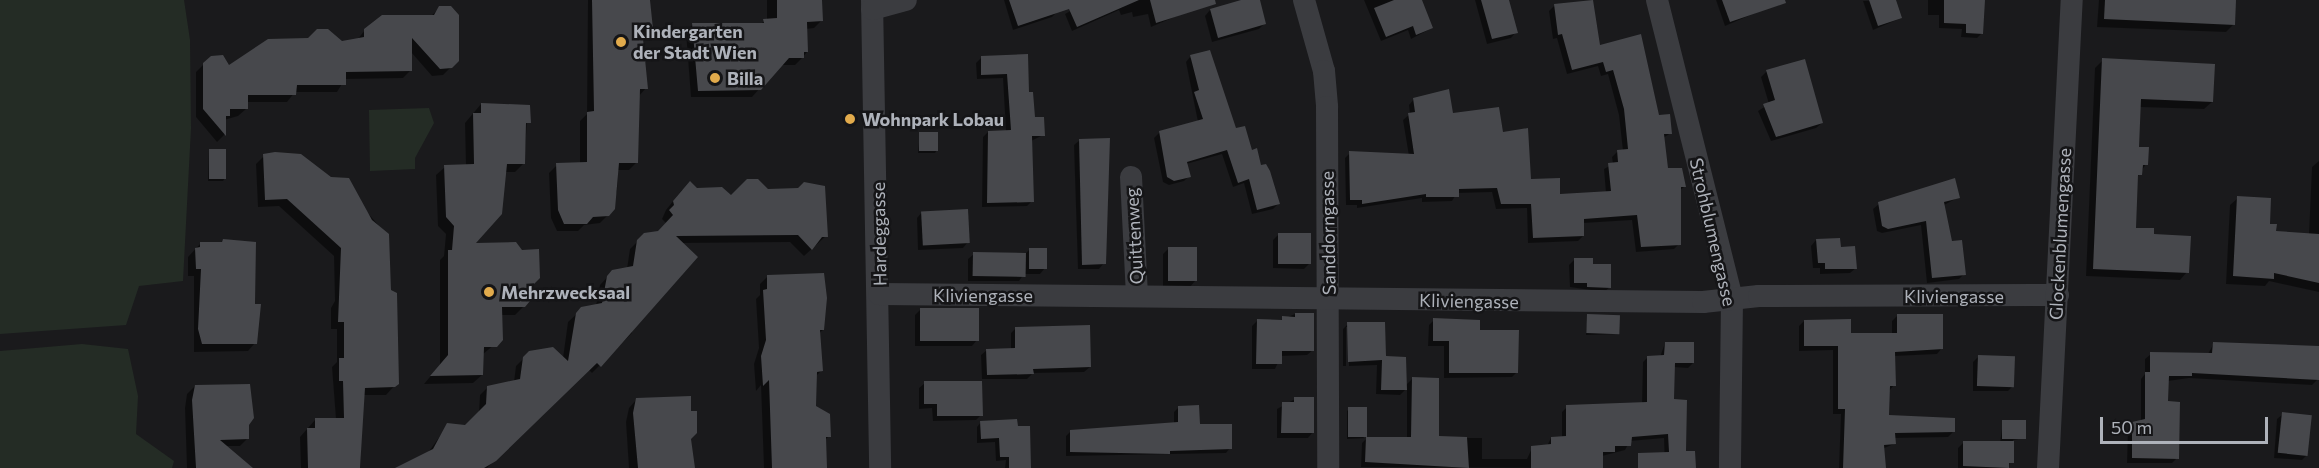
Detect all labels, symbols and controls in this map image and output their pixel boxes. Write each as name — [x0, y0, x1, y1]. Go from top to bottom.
place label: Kindergarten der Stadt Wien — [633, 21, 757, 63]
marker: Kindergarten der Stadt Wien — [614, 35, 628, 49]
place label: Billa — [727, 67, 763, 89]
marker: Billa — [708, 71, 722, 85]
place label: Wohnpark Lobau — [862, 108, 1004, 130]
marker: Wohnpark Lobau — [843, 112, 857, 126]
street label: Glockenblumengasse — [2045, 147, 2075, 321]
street label: Strohblumengasse — [1685, 156, 1741, 308]
street label: Sanddorngasse — [1316, 171, 1340, 295]
street label: Hardeggasse — [867, 182, 891, 286]
street label: Quittenweg — [1121, 187, 1147, 285]
place label: Mehrzwecksaal — [501, 281, 630, 303]
street label: Kliviengasse — [933, 284, 1033, 306]
marker: Mehrzwecksaal — [482, 285, 496, 299]
street label: Kliviengasse — [1904, 285, 2004, 307]
street label: Kliviengasse — [1419, 289, 1519, 313]
scale bar — [2103, 405, 2271, 443]
text: 50 m — [2111, 416, 2152, 438]

